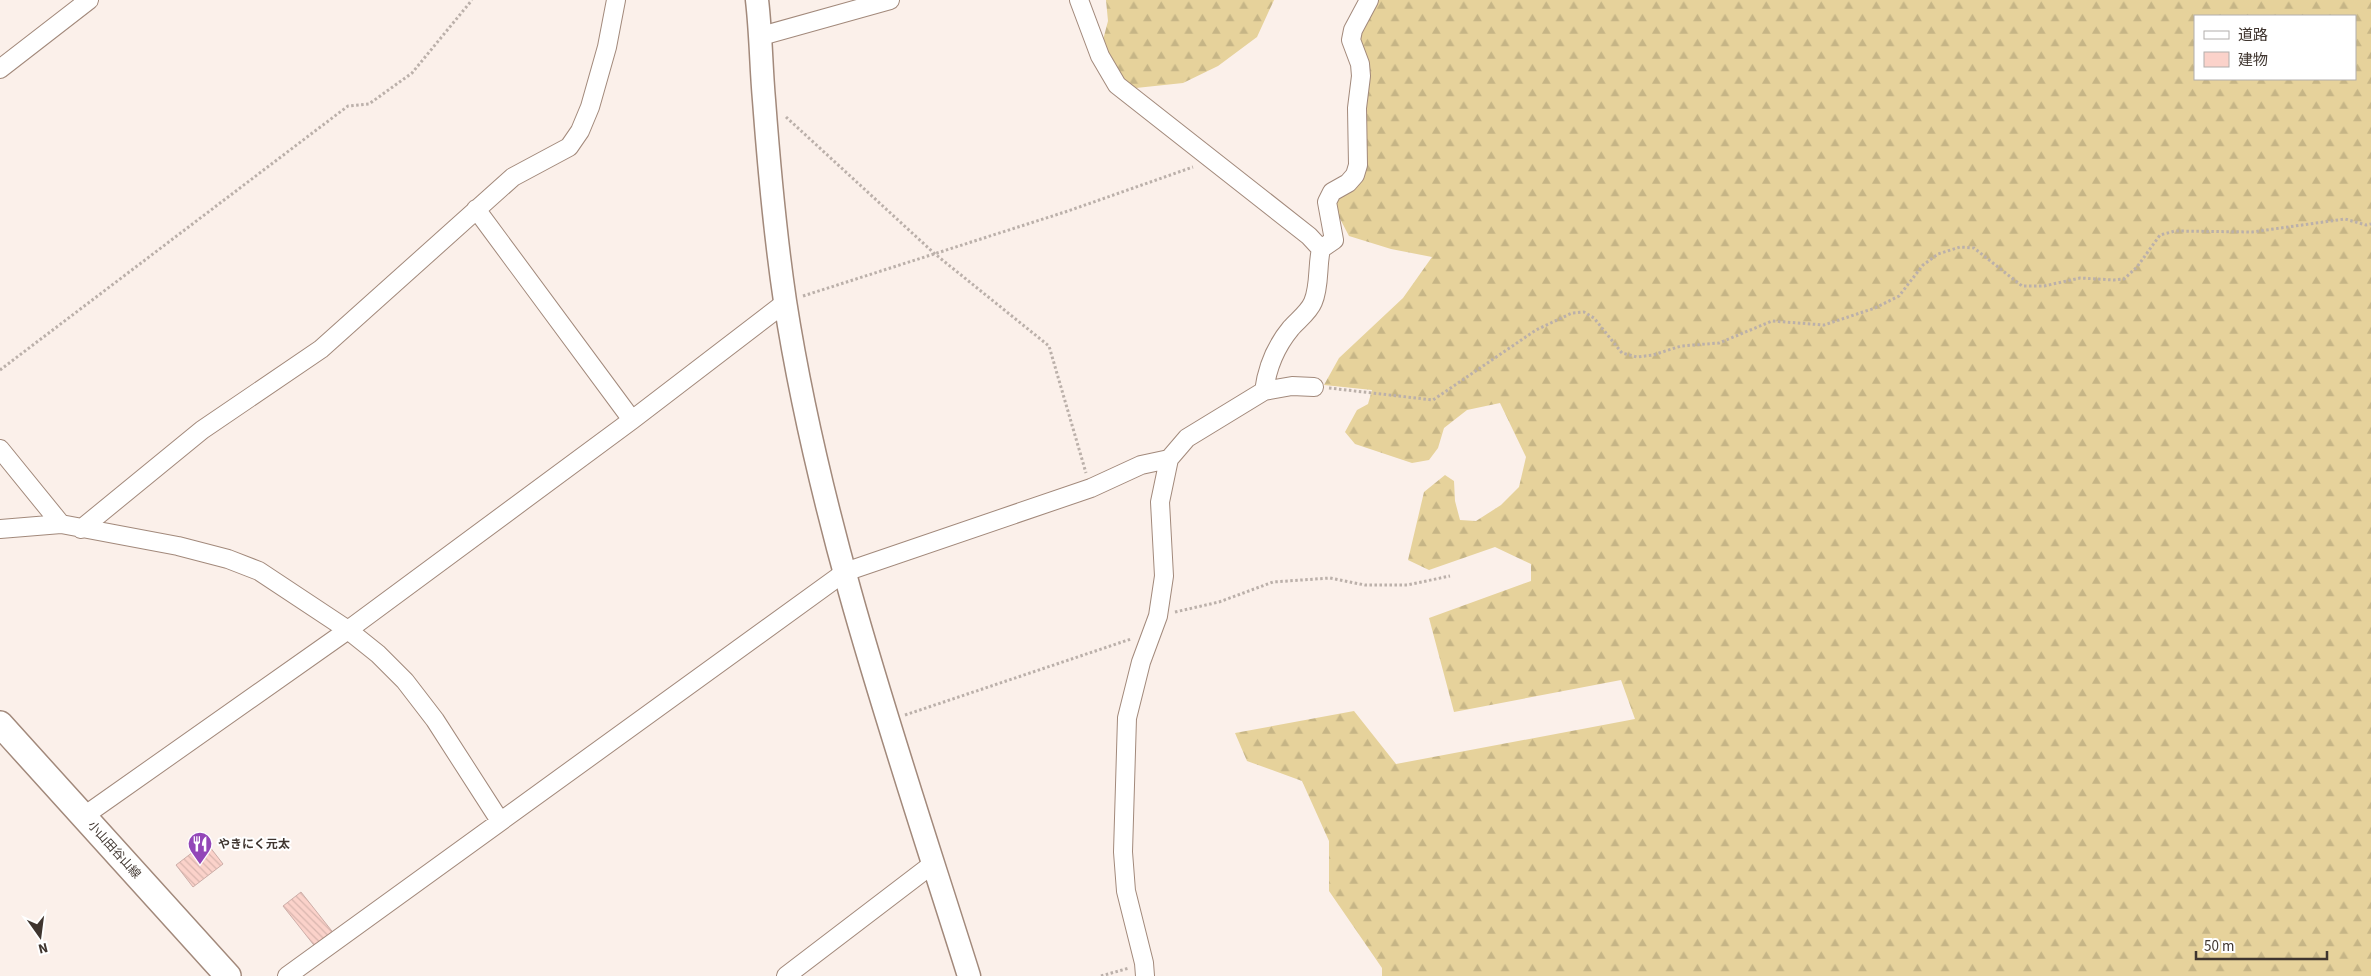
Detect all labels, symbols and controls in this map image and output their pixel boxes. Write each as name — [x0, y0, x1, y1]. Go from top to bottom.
legend — [2194, 15, 2356, 80]
text: 道路 — [2238, 25, 2268, 46]
text: 建物 — [2238, 50, 2268, 71]
street label: 小山田谷山線 — [84, 818, 144, 882]
restaurant icon: やきにく元太 — [187, 831, 213, 865]
place label: やきにく元太 — [218, 836, 290, 853]
north arrow — [15, 911, 65, 961]
scale bar — [2196, 928, 2327, 960]
text: 50 m — [2204, 936, 2234, 957]
text: N — [36, 937, 50, 958]

